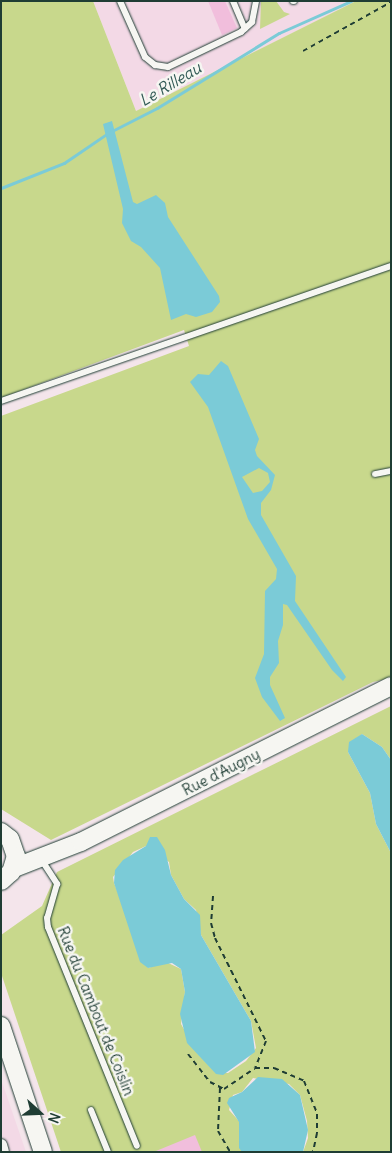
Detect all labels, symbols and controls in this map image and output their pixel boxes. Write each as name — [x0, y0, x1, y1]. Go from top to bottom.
water label: Le Rilleau — [136, 58, 204, 110]
street label: Rue d'Augny — [179, 745, 263, 799]
street label: Rue du Cambout de Coislin — [54, 924, 138, 1098]
north arrow — [15, 1088, 65, 1138]
text: N — [44, 1111, 64, 1126]

